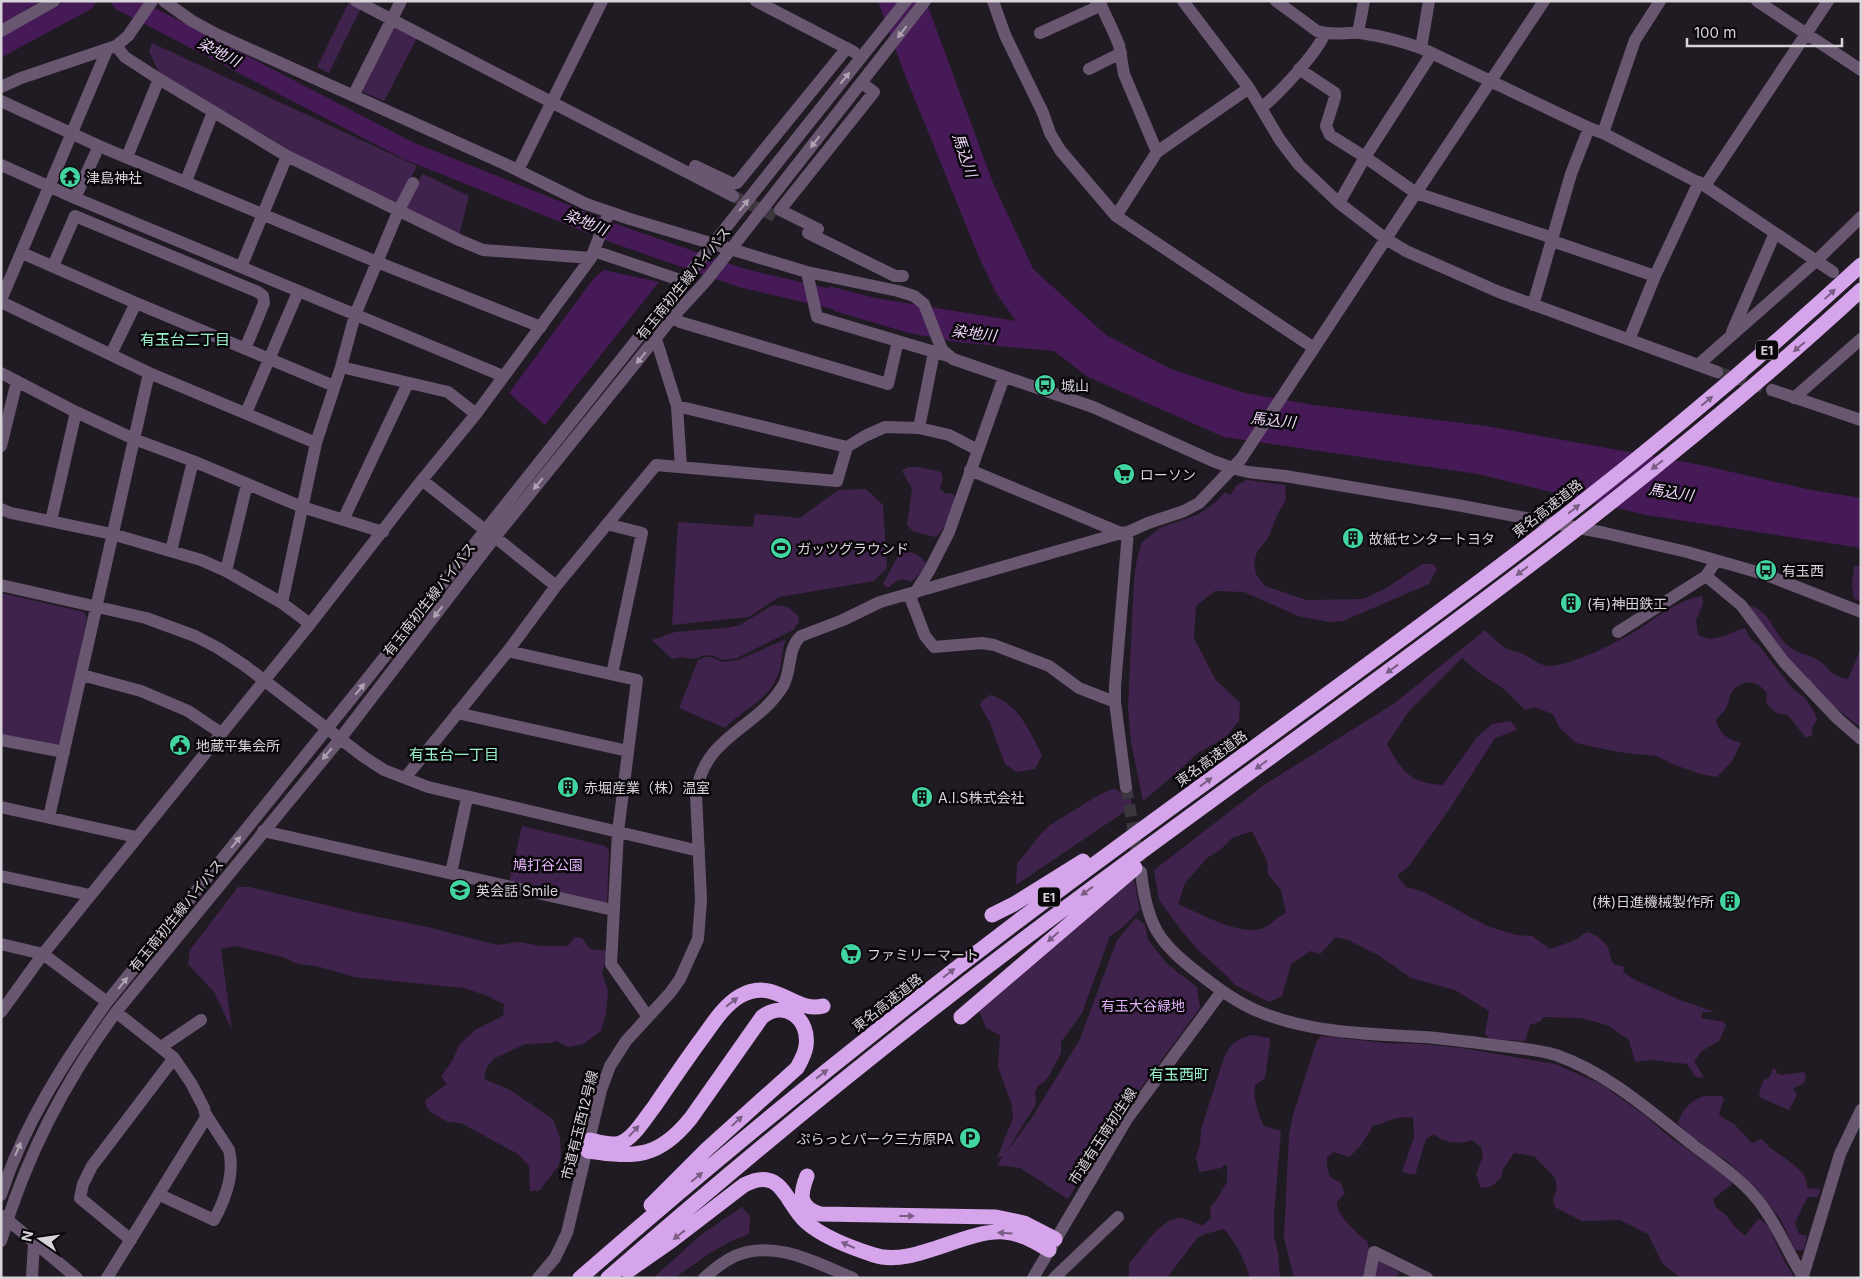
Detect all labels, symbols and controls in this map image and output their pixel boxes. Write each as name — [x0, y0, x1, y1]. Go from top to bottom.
scale bar — [1687, 15, 1842, 47]
text: 100 m — [1694, 23, 1736, 42]
one-way arrow — [896, 25, 907, 38]
water label: 染地川 — [195, 33, 245, 72]
one-way arrow — [840, 72, 851, 85]
water label: 馬込川 — [949, 131, 982, 181]
one-way arrow — [810, 135, 821, 148]
temple icon: 津島神社 — [58, 165, 82, 189]
place label: 津島神社 — [86, 169, 142, 186]
one-way arrow — [738, 199, 749, 212]
water label: 染地川 — [562, 205, 612, 240]
street label: 有玉南初生線バイパス — [632, 223, 734, 343]
one-way arrow — [1823, 288, 1835, 300]
water label: 染地川 — [951, 321, 999, 345]
district label: 有玉台二丁目 — [140, 330, 230, 349]
road number: E1 — [1756, 340, 1778, 360]
one-way arrow — [1793, 341, 1805, 352]
one-way arrow — [635, 351, 646, 364]
bus stop icon: 城山 — [1033, 373, 1057, 397]
place label: 城山 — [1061, 377, 1089, 394]
one-way arrow — [1700, 395, 1713, 406]
water label: 馬込川 — [1250, 408, 1298, 432]
one-way arrow — [1651, 460, 1664, 471]
supermarket icon: ローソン — [1112, 462, 1136, 486]
place label: ローソン — [1140, 466, 1196, 483]
street label: 東名高速道路 — [1509, 475, 1585, 541]
one-way arrow — [533, 478, 544, 491]
water label: 馬込川 — [1647, 479, 1697, 505]
one-way arrow — [1567, 503, 1580, 514]
building icon: 故紙センタートヨタ — [1341, 526, 1365, 550]
place label: 故紙センタートヨタ — [1369, 530, 1495, 547]
sports icon: ガッツグラウンド — [769, 536, 793, 560]
street label: 有玉南初生線バイパス — [379, 539, 479, 659]
place label: ガッツグラウンド — [797, 540, 909, 557]
bus stop icon: 有玉西 — [1754, 558, 1778, 582]
place label: 有玉西 — [1782, 562, 1824, 579]
one-way arrow — [1515, 566, 1529, 576]
building icon: (有)神田鉄工 — [1559, 591, 1583, 615]
place label: (有)神田鉄工 — [1587, 595, 1667, 612]
one-way arrow — [433, 605, 443, 619]
one-way arrow — [1385, 664, 1399, 674]
one-way arrow — [354, 682, 365, 695]
street label: 東名高速道路 — [1172, 726, 1250, 790]
public building icon: 地蔵平集会所 — [168, 733, 192, 757]
place label: 地蔵平集会所 — [196, 737, 280, 754]
district label: 有玉台一丁目 — [409, 745, 499, 764]
one-way arrow — [322, 747, 333, 760]
one-way arrow — [1255, 759, 1268, 770]
building icon: 赤堀産業（株）温室 — [556, 775, 580, 799]
one-way arrow — [1199, 777, 1213, 787]
place label: 赤堀産業（株）温室 — [584, 779, 710, 796]
building icon: A.I.S株式会社 — [910, 785, 934, 809]
place label: A.I.S株式会社 — [938, 789, 1024, 806]
one-way arrow — [230, 836, 241, 849]
street label: 有玉南初生線バイパス — [125, 855, 227, 975]
park label: 鳩打谷公園 — [513, 856, 583, 873]
school or university icon: 英会話 Smile — [448, 878, 472, 902]
place label: 英会話 Smile — [476, 882, 558, 899]
one-way arrow — [1081, 886, 1094, 897]
road number: E1 — [1038, 888, 1060, 906]
building icon: (株)日進機械製作所 — [1718, 889, 1742, 913]
place label: (株)日進機械製作所 — [1592, 893, 1714, 910]
one-way arrow — [1047, 932, 1060, 943]
supermarket icon: ファミリーマート — [839, 942, 863, 966]
place label: ファミリーマート — [867, 946, 979, 963]
one-way arrow — [942, 968, 955, 979]
street label: 東名高速道路 — [849, 969, 925, 1035]
one-way arrow — [118, 977, 129, 990]
one-way arrow — [725, 997, 738, 1008]
park label: 有玉大谷緑地 — [1101, 997, 1185, 1014]
district label: 有玉西町 — [1149, 1065, 1209, 1084]
street label: 市道有玉西12号線 — [557, 1068, 601, 1182]
one-way arrow — [815, 1069, 828, 1080]
street label: 市道有玉南初生線 — [1064, 1084, 1140, 1188]
one-way arrow — [730, 1115, 742, 1127]
one-way arrow — [628, 1126, 640, 1138]
parking icon: ぷらっとパーク三方原PA — [958, 1126, 982, 1150]
place label: ぷらっとパーク三方原PA — [796, 1130, 954, 1147]
one-way arrow — [14, 1141, 22, 1156]
one-way arrow — [690, 1172, 703, 1183]
one-way arrow — [900, 1212, 916, 1220]
north arrow — [15, 1214, 65, 1264]
one-way arrow — [996, 1228, 1012, 1236]
text: N — [17, 1229, 36, 1243]
one-way arrow — [672, 1230, 686, 1240]
one-way arrow — [841, 1240, 855, 1248]

